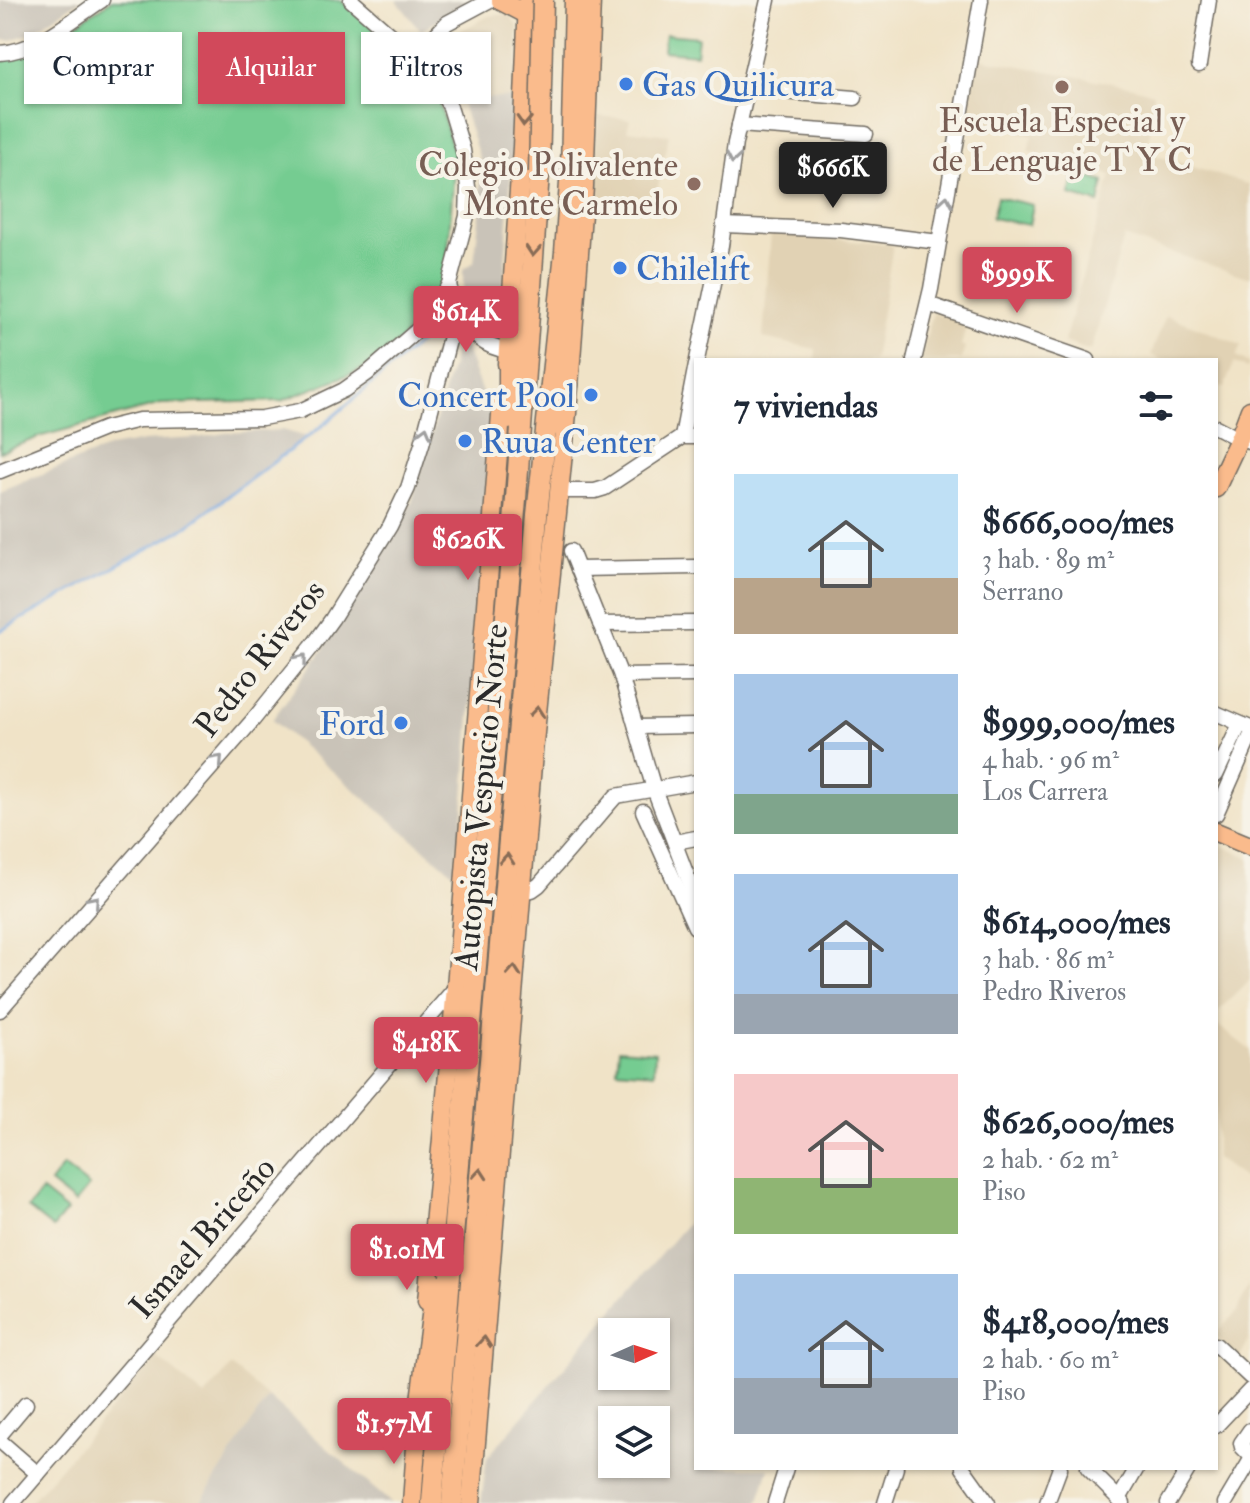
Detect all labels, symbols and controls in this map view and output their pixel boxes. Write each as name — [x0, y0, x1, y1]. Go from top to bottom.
chip: Comprar — [24, 32, 182, 104]
chip: Alquilar — [198, 32, 345, 104]
chip: Filtros — [361, 32, 491, 104]
place label: Gas Quilicura — [642, 64, 835, 107]
marker: Gas Quilicura — [617, 75, 635, 93]
marker: Escuela Especial y de Lenguaje T Y C — [1053, 78, 1071, 96]
place label: Escuela Especial y de Lenguaje T Y C — [932, 100, 1192, 182]
one-way arrow — [516, 115, 533, 128]
pin: $666K — [777, 142, 889, 210]
place label: Colegio Polivalente Monte Carmelo — [418, 144, 678, 226]
one-way arrow — [725, 151, 742, 165]
text: $666K — [797, 152, 869, 184]
marker: Colegio Polivalente Monte Carmelo — [685, 175, 703, 193]
one-way arrow — [936, 195, 953, 208]
one-way arrow — [525, 245, 542, 258]
pin: $999K — [961, 247, 1073, 315]
place label: Chilelift — [636, 248, 750, 291]
text: $999K — [981, 257, 1053, 289]
marker: Chilelift — [611, 259, 629, 277]
pin: $614K — [410, 286, 522, 354]
text: $614K — [431, 296, 501, 328]
place label: Concert Pool — [397, 375, 575, 418]
icon: filters — [1134, 384, 1178, 428]
text: 7 viviendas — [734, 385, 878, 428]
marker: Concert Pool — [582, 386, 600, 404]
place label: Ruua Center — [481, 421, 656, 464]
one-way arrow — [416, 426, 432, 440]
marker: Ruua Center — [456, 432, 474, 450]
text: $666,000/mes — [982, 501, 1174, 544]
icon: home — [798, 506, 894, 602]
pin: $626K — [412, 514, 524, 582]
text: $626K — [432, 524, 504, 556]
text: 3 hab. · 89 m² — [982, 544, 1114, 576]
street label: Pedro Riveros — [185, 571, 335, 746]
text: Serrano — [982, 576, 1063, 608]
street label: Autopista Vespucio Norte — [445, 622, 518, 973]
one-way arrow — [292, 654, 307, 668]
text: $999,000/mes — [982, 701, 1175, 744]
place label: Ford — [319, 703, 385, 746]
one-way arrow — [529, 705, 546, 718]
icon: home — [798, 706, 894, 802]
marker: Ford — [392, 714, 410, 732]
text: 4 hab. · 96 m² — [982, 744, 1119, 776]
one-way arrow — [208, 754, 222, 769]
text: Los Carrera — [982, 776, 1108, 808]
one-way arrow — [498, 852, 515, 865]
one-way arrow — [84, 895, 99, 910]
text: $614,000/mes — [982, 901, 1171, 944]
icon: home — [798, 906, 894, 1002]
text: 3 hab. · 86 m² — [982, 944, 1114, 976]
one-way arrow — [506, 964, 523, 977]
text: Pedro Riveros — [982, 976, 1126, 1008]
pin: $418K — [370, 1017, 482, 1085]
text: $418K — [392, 1027, 460, 1059]
text: $626,000/mes — [982, 1101, 1174, 1144]
icon: home — [798, 1106, 894, 1202]
text: 2 hab. · 62 m² — [982, 1144, 1118, 1176]
street label: Ismael Briceño — [121, 1148, 285, 1328]
one-way arrow — [471, 1167, 488, 1180]
text: Piso — [982, 1176, 1025, 1208]
pin: $1.01M — [342, 1224, 472, 1292]
text: $1.01M — [369, 1234, 445, 1266]
text: $418,000/mes — [982, 1301, 1169, 1344]
icon: home — [798, 1306, 894, 1402]
north arrow — [598, 1318, 670, 1390]
map controls — [598, 1318, 670, 1478]
one-way arrow — [475, 1335, 492, 1348]
text: 2 hab. · 60 m² — [982, 1344, 1118, 1376]
text: Piso — [982, 1376, 1025, 1408]
pin: $1.57M — [329, 1398, 459, 1466]
button: layers — [598, 1406, 670, 1478]
text: $1.57M — [355, 1408, 433, 1440]

